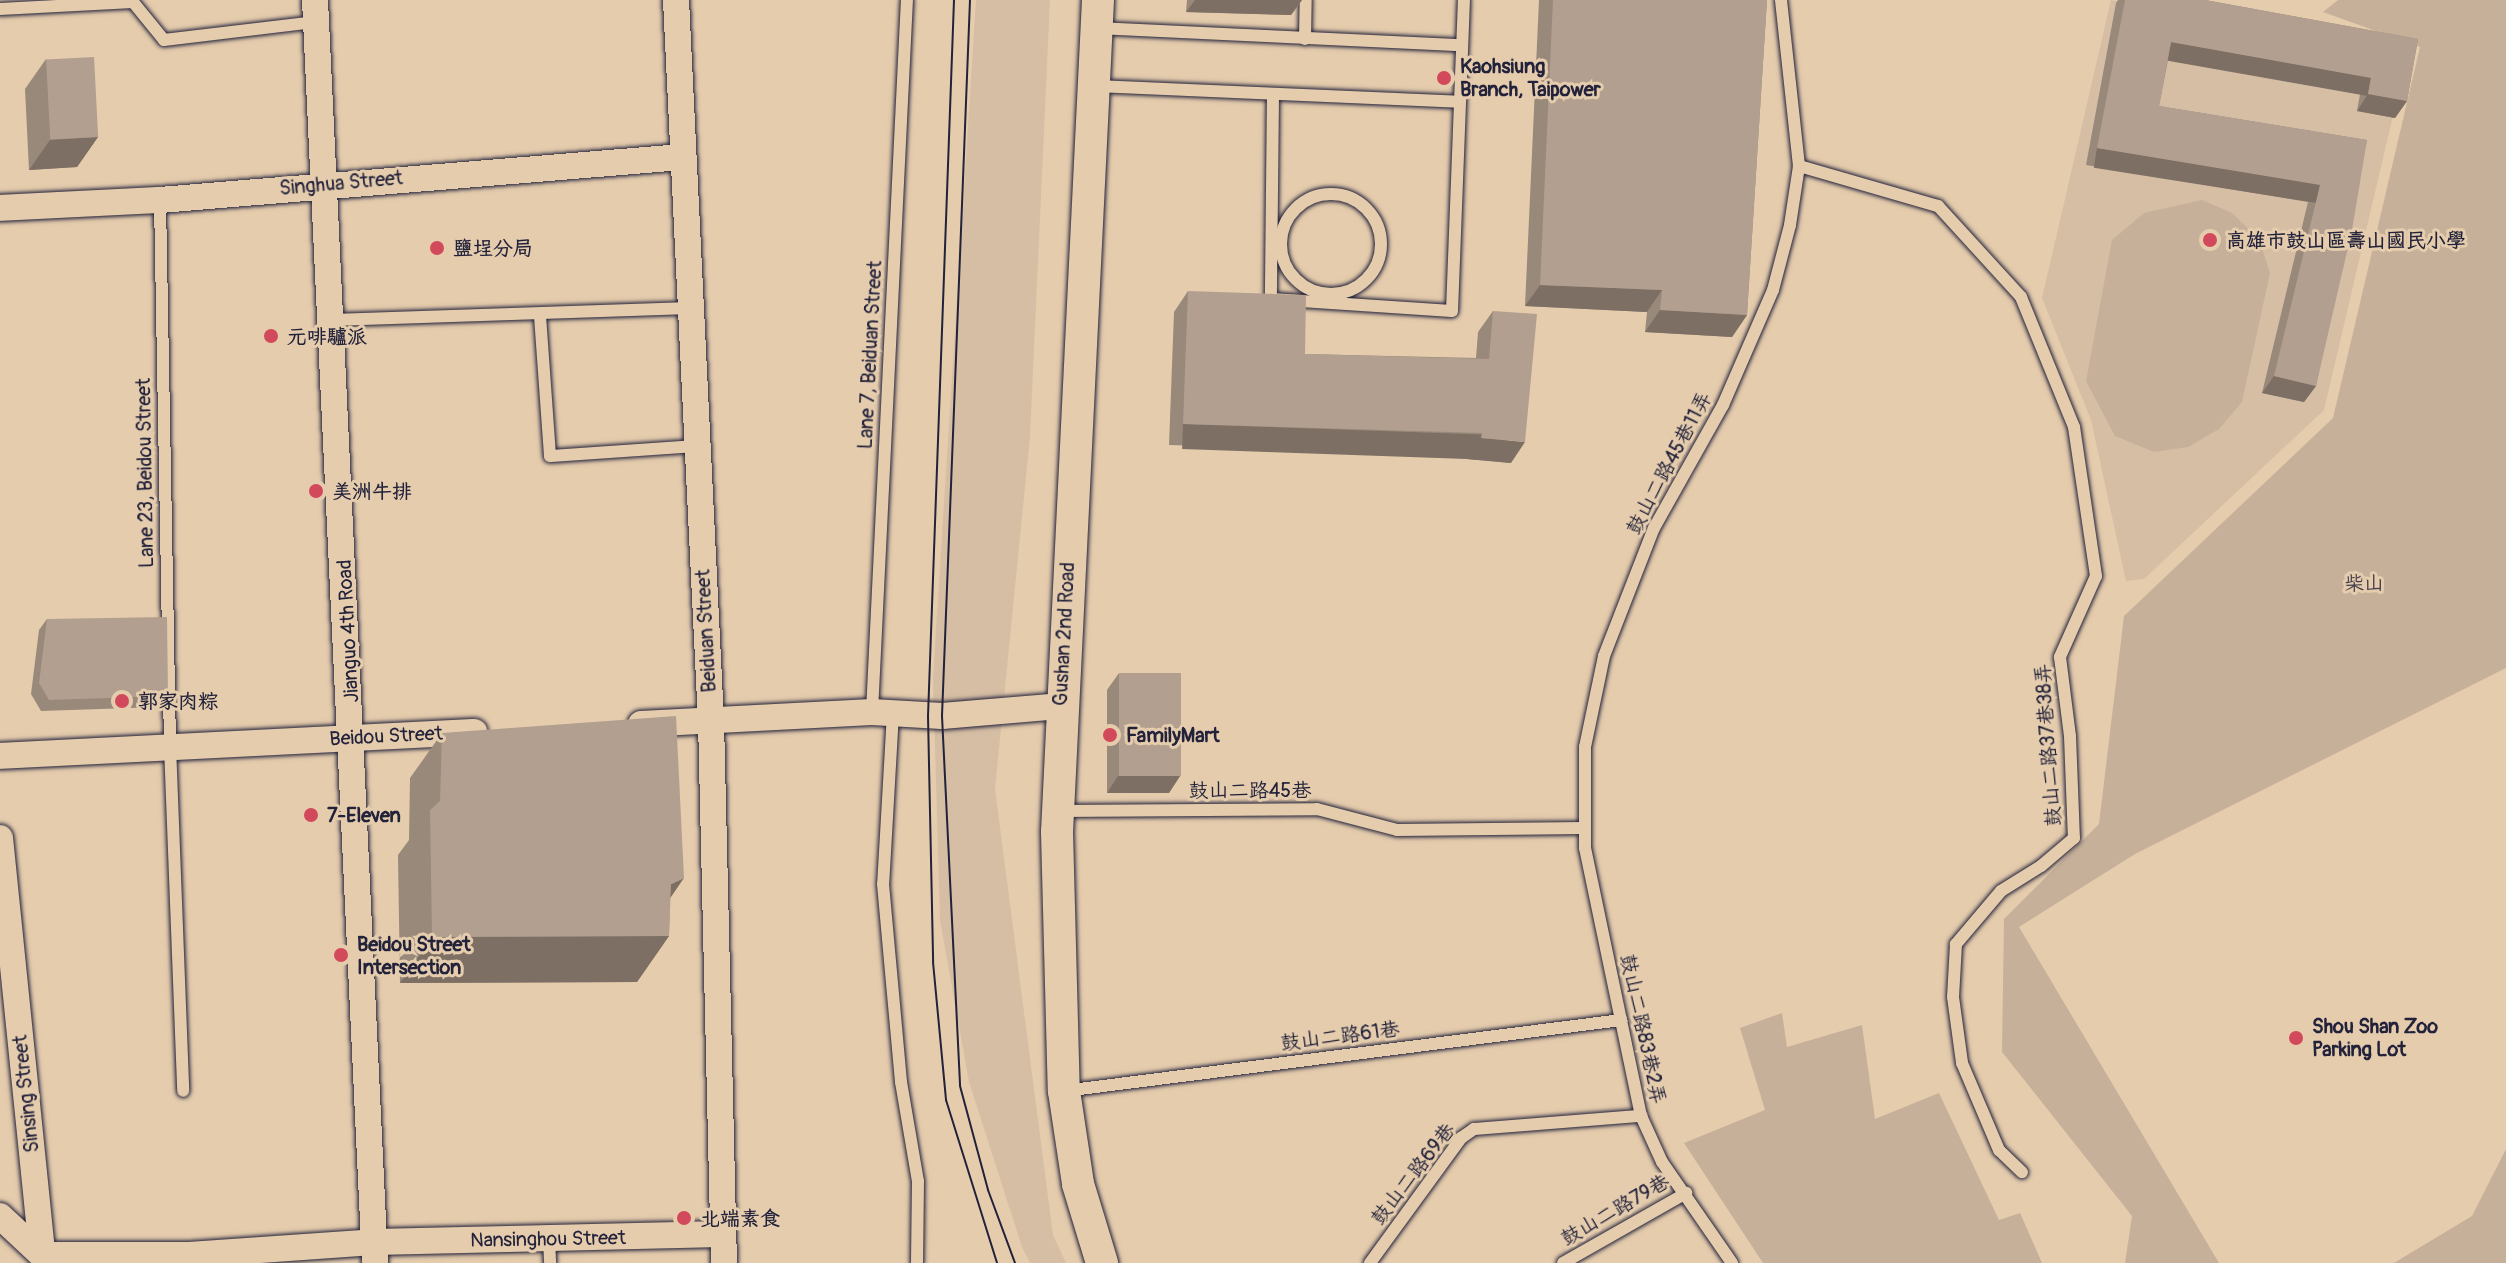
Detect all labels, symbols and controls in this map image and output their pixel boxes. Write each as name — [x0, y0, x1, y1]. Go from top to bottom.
place label: Kaohsiung Branch, Taipower — [1460, 54, 1601, 101]
marker: Kaohsiung Branch, Taipower — [1435, 69, 1453, 87]
street label: Singhua Street — [278, 166, 404, 200]
place label: 高雄市鼓山區壽山國民小學 — [2226, 228, 2466, 252]
marker: 高雄市鼓山區壽山國民小學 — [2201, 231, 2219, 249]
place label: 鹽埕分局 — [453, 236, 533, 260]
marker: 鹽埕分局 — [428, 239, 446, 257]
street label: Lane 7, Beiduan Street — [853, 260, 887, 450]
place label: 元啡驢派 — [287, 324, 367, 348]
marker: 元啡驢派 — [262, 327, 280, 345]
street label: Lane 23, Beidou Street — [131, 378, 159, 568]
street label: 鼓山二路45巷11弄 — [1621, 388, 1717, 538]
place label: 美洲牛排 — [332, 479, 412, 503]
marker: 美洲牛排 — [307, 482, 325, 500]
street label: Jianguo 4th Road — [332, 559, 364, 703]
street label: Gushan 2nd Road — [1048, 561, 1080, 707]
street label: Beiduan Street — [691, 569, 721, 693]
park label: 柴山 — [2344, 571, 2384, 595]
street label: 鼓山二路37巷38弄 — [2030, 663, 2066, 827]
place label: 郭家肉粽 — [138, 689, 218, 713]
marker: 郭家肉粽 — [113, 692, 131, 710]
street label: Beidou Street — [329, 721, 443, 751]
place label: FamilyMart — [1126, 723, 1220, 747]
marker: FamilyMart — [1101, 726, 1119, 744]
street label: 鼓山二路45巷 — [1189, 778, 1311, 802]
place label: 7-Eleven — [327, 803, 401, 827]
marker: 7-Eleven — [302, 806, 320, 824]
place label: Beidou Street Intersection — [357, 932, 471, 979]
marker: Beidou Street Intersection — [332, 946, 350, 964]
street label: 鼓山二路83巷2弄 — [1615, 952, 1671, 1106]
place label: Shou Shan Zoo Parking Lot — [2312, 1014, 2438, 1061]
street label: 鼓山二路61巷 — [1279, 1017, 1401, 1055]
marker: Shou Shan Zoo Parking Lot — [2287, 1029, 2305, 1047]
street label: Sinsing Street — [8, 1034, 44, 1154]
street label: 鼓山二路69巷 — [1366, 1119, 1460, 1229]
street label: 鼓山二路79巷 — [1557, 1169, 1673, 1251]
place label: 北端素食 — [700, 1206, 780, 1230]
marker: 北端素食 — [675, 1209, 693, 1227]
street label: Nansinghou Street — [470, 1226, 626, 1252]

